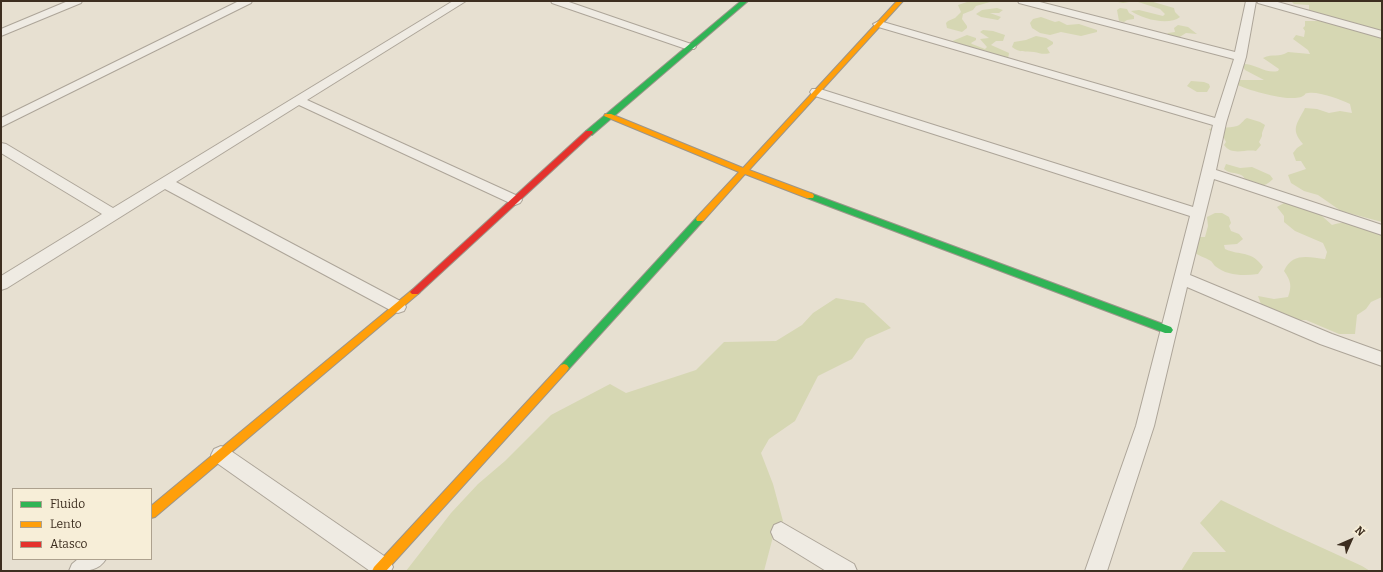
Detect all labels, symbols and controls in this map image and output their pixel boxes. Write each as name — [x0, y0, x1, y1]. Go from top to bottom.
legend — [12, 488, 152, 560]
text: Fluido — [50, 497, 85, 511]
text: Lento — [50, 517, 82, 531]
north arrow — [1331, 520, 1371, 560]
text: N — [1352, 524, 1367, 539]
text: Atasco — [50, 537, 88, 551]

